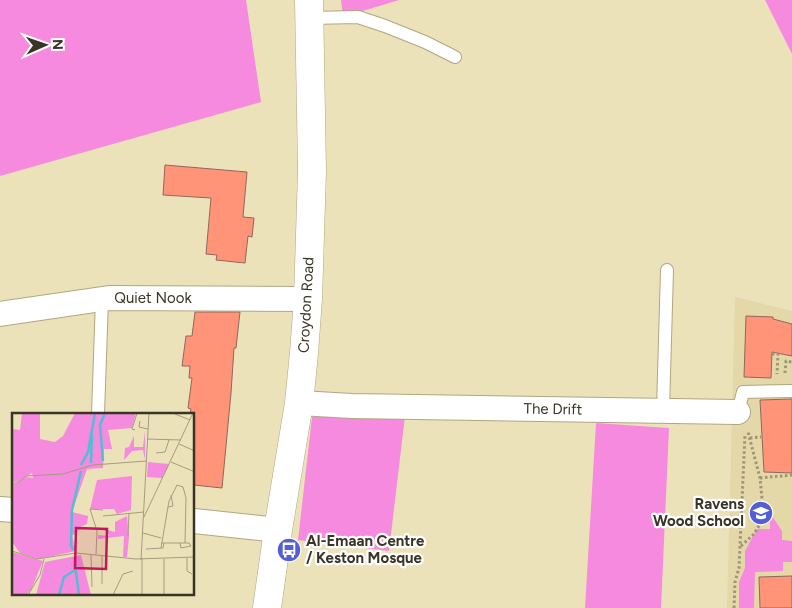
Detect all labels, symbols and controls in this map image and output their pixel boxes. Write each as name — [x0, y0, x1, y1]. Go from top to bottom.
north arrow — [20, 20, 70, 70]
text: N — [49, 39, 66, 50]
street label: Croydon Road — [294, 256, 318, 354]
street label: Quiet Nook — [114, 289, 192, 307]
street label: The Drift — [524, 399, 583, 419]
inset map — [12, 413, 195, 596]
place label: Ravens Wood School — [653, 495, 744, 530]
school or university icon: Ravens Wood School — [748, 500, 774, 526]
place label: Al-Emaan Centre / Keston Mosque — [306, 532, 425, 567]
bus stop icon: Al-Emaan Centre / Keston Mosque — [276, 537, 302, 563]

